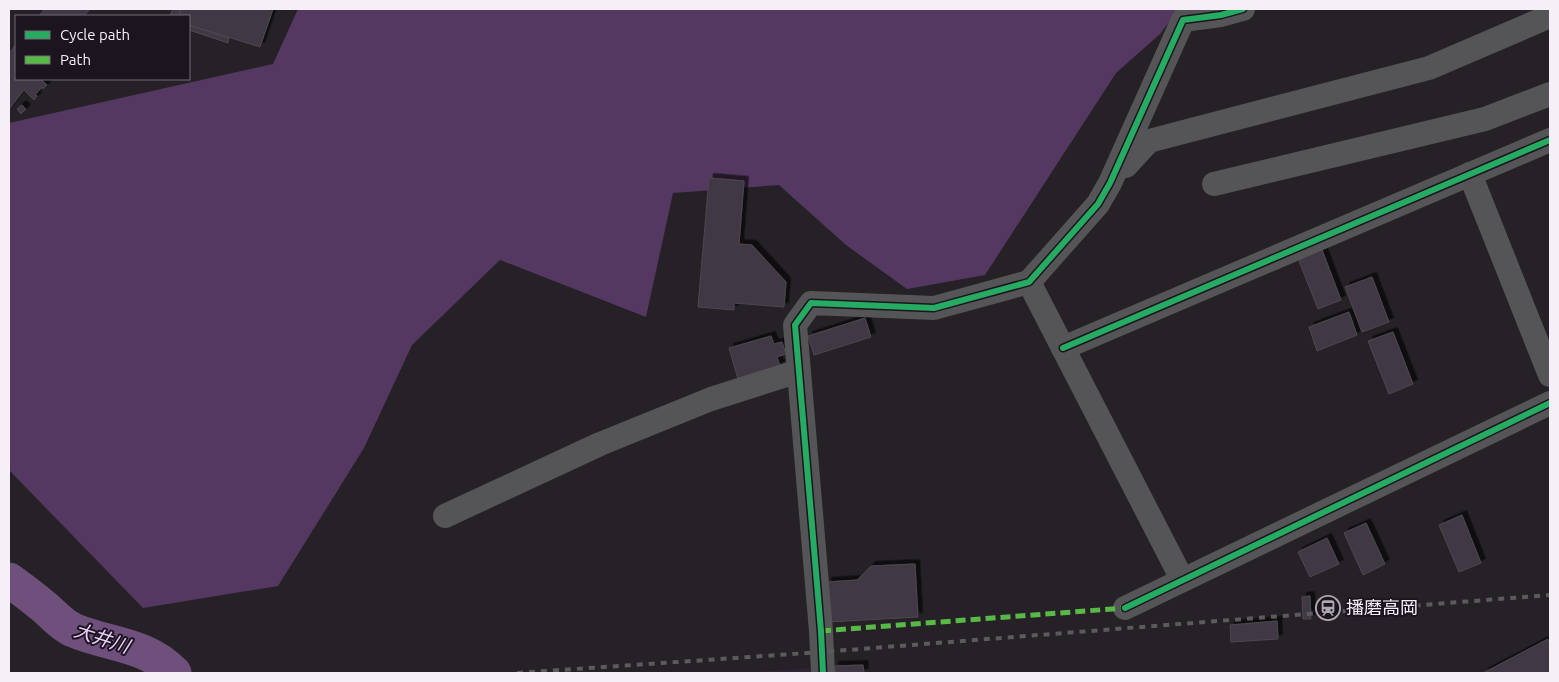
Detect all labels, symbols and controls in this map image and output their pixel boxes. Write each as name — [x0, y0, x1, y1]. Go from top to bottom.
legend — [15, 15, 190, 80]
text: Cycle path — [60, 26, 130, 43]
text: Path — [60, 51, 91, 68]
station icon: 播磨高岡 — [1315, 595, 1341, 621]
place label: 播磨高岡 — [1346, 597, 1418, 617]
water label: 大井川 — [71, 619, 134, 658]

